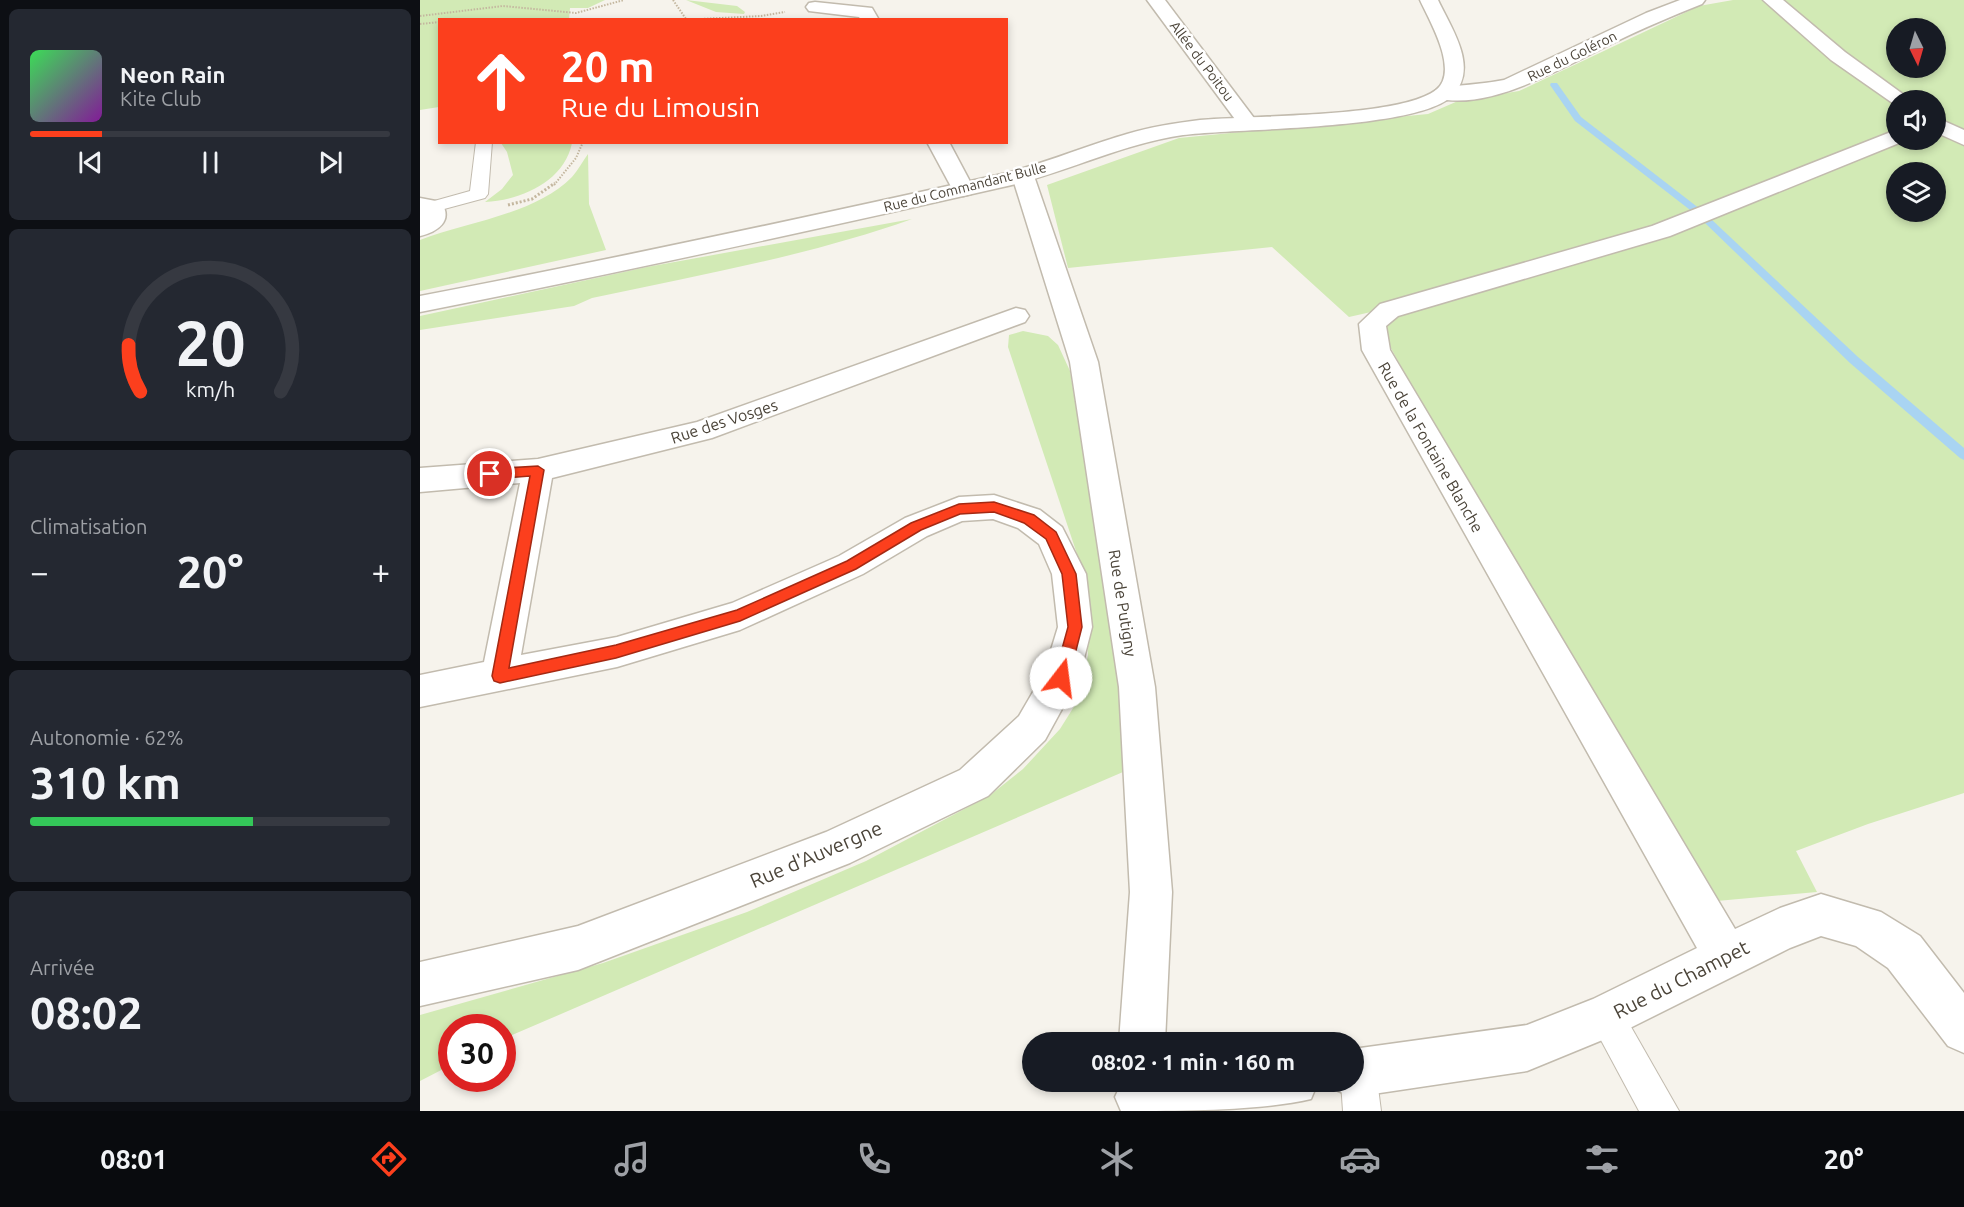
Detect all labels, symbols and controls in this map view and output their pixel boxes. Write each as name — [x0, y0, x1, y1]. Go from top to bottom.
street label: Allée du Poitou — [1167, 18, 1237, 104]
north arrow — [1886, 18, 1946, 78]
map controls — [1886, 18, 1946, 222]
street label: Rue du Goléron — [1525, 27, 1619, 85]
icon: ahead — [462, 42, 540, 120]
text: 20 m — [561, 43, 655, 90]
text: Neon Rain — [120, 62, 225, 87]
text: Kite Club — [120, 87, 202, 110]
button: sound — [1886, 90, 1946, 150]
text: Rue du Limousin — [561, 92, 760, 122]
icon: previous — [74, 146, 107, 179]
icon: pause — [194, 146, 227, 179]
icon: next — [314, 146, 347, 179]
street label: Rue du Commandant Bulle — [882, 159, 1048, 215]
button: layers — [1886, 162, 1946, 222]
text: 20 — [175, 308, 245, 378]
street label: Rue de la Fontaine Blanche — [1375, 359, 1487, 535]
text: km/h — [185, 378, 235, 402]
street label: Rue des Vosges — [668, 395, 780, 447]
pin — [464, 448, 515, 499]
icon: arrive — [473, 457, 506, 490]
text: Climatisation — [30, 515, 147, 538]
text: 20° — [177, 546, 243, 597]
street label: Rue de Putigny — [1106, 548, 1140, 658]
text: − — [30, 553, 49, 590]
text: + — [371, 553, 390, 590]
position arrow — [1029, 646, 1093, 710]
text: Autonomie · 62% — [30, 726, 184, 749]
text: 310 km — [30, 757, 181, 808]
street label: Rue d'Auvergne — [746, 816, 886, 892]
street label: Rue du Champet — [1609, 935, 1753, 1023]
text: Arrivée — [30, 956, 95, 979]
text: 08:02 — [30, 987, 143, 1038]
speed limit sign: 30 — [438, 1014, 516, 1092]
text: 08:02 · 1 min · 160 m — [1091, 1049, 1295, 1074]
icon: directions — [368, 1138, 410, 1180]
icon: music — [611, 1138, 653, 1180]
icon: phone — [853, 1138, 895, 1180]
icon: climate — [1096, 1138, 1138, 1180]
icon: car — [1339, 1138, 1381, 1180]
icon: filters — [1581, 1138, 1623, 1180]
text: 08:01 — [100, 1144, 168, 1174]
text: 20° — [1824, 1144, 1864, 1174]

